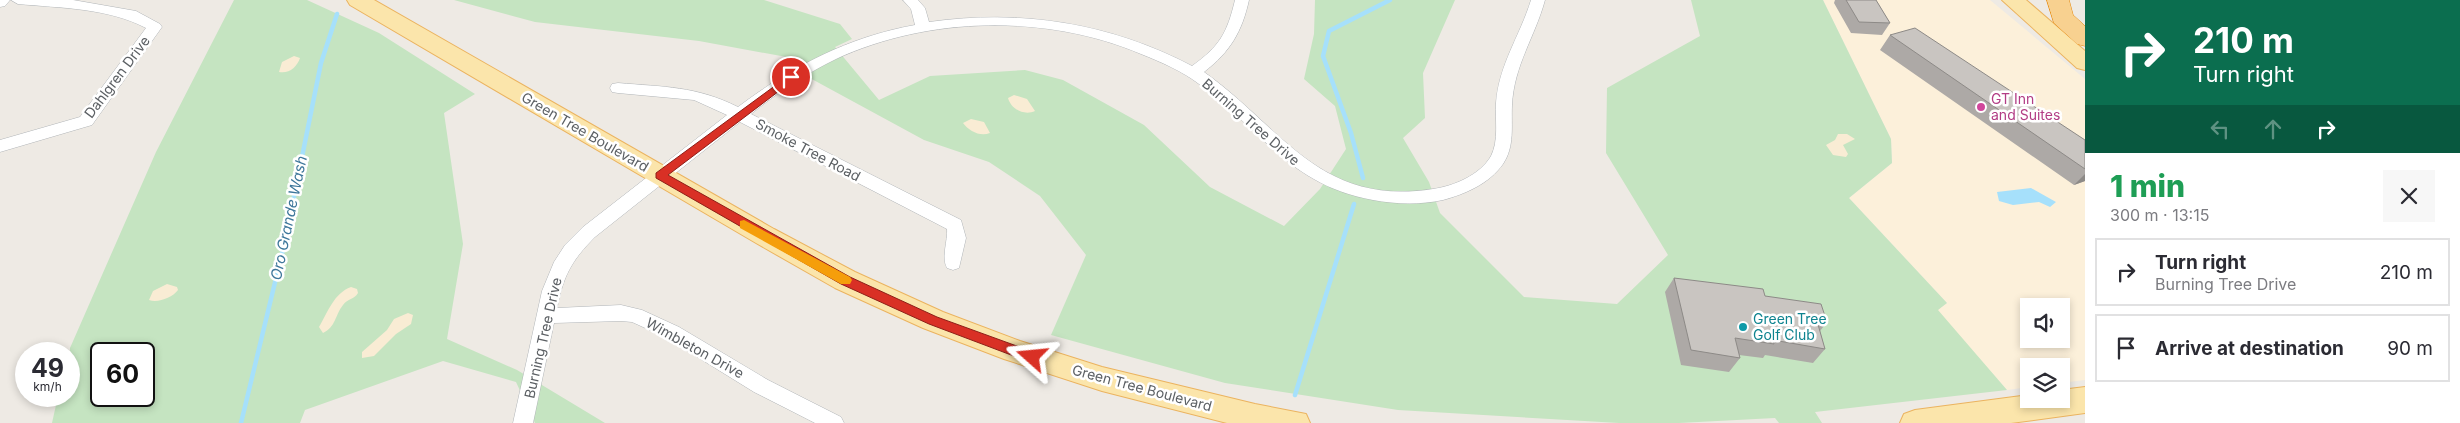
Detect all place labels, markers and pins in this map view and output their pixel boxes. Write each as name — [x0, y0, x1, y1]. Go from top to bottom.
pin — [770, 56, 812, 98]
place label: GT Inn and Suites — [1991, 90, 2060, 123]
marker: GT Inn and Suites — [1975, 101, 1987, 113]
place label: Green Tree Golf Club — [1753, 310, 1827, 343]
marker: Green Tree Golf Club — [1737, 321, 1749, 333]

